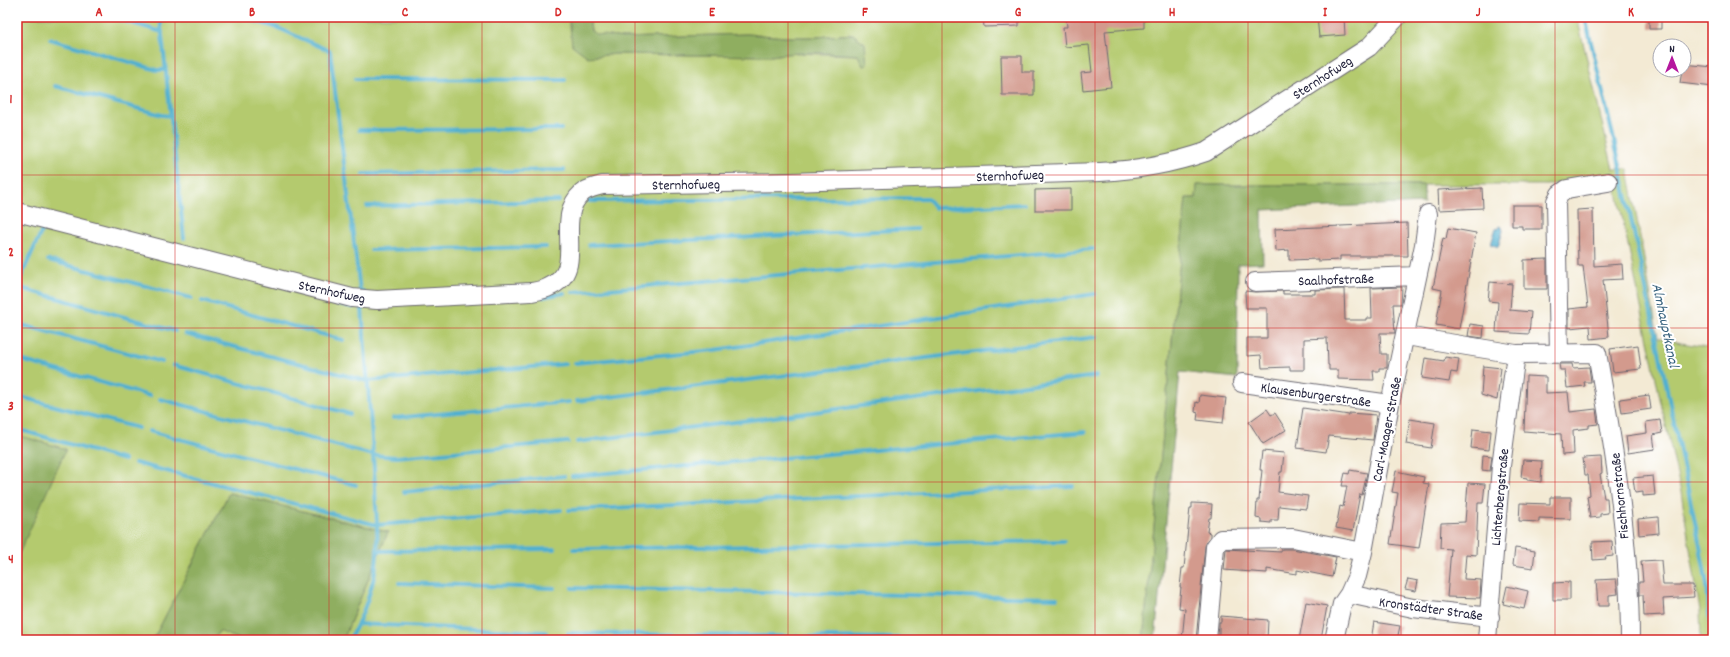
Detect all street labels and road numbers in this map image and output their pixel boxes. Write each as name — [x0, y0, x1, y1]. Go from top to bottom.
street label: Sternhofweg — [1289, 52, 1357, 106]
street label: Sternhofweg — [976, 166, 1044, 188]
street label: Sternhofweg — [652, 175, 720, 197]
street label: Saalhofstraße — [1298, 270, 1374, 292]
street label: Sternhofweg — [296, 276, 367, 310]
street label: Carl-Maager-Straße — [1368, 375, 1408, 483]
street label: Klausenburgerstraße — [1259, 378, 1372, 414]
street label: Lichtenbergstraße — [1487, 448, 1515, 547]
street label: Fischhornstraße — [1607, 452, 1635, 540]
street label: Kronstädter Straße — [1378, 593, 1484, 627]

